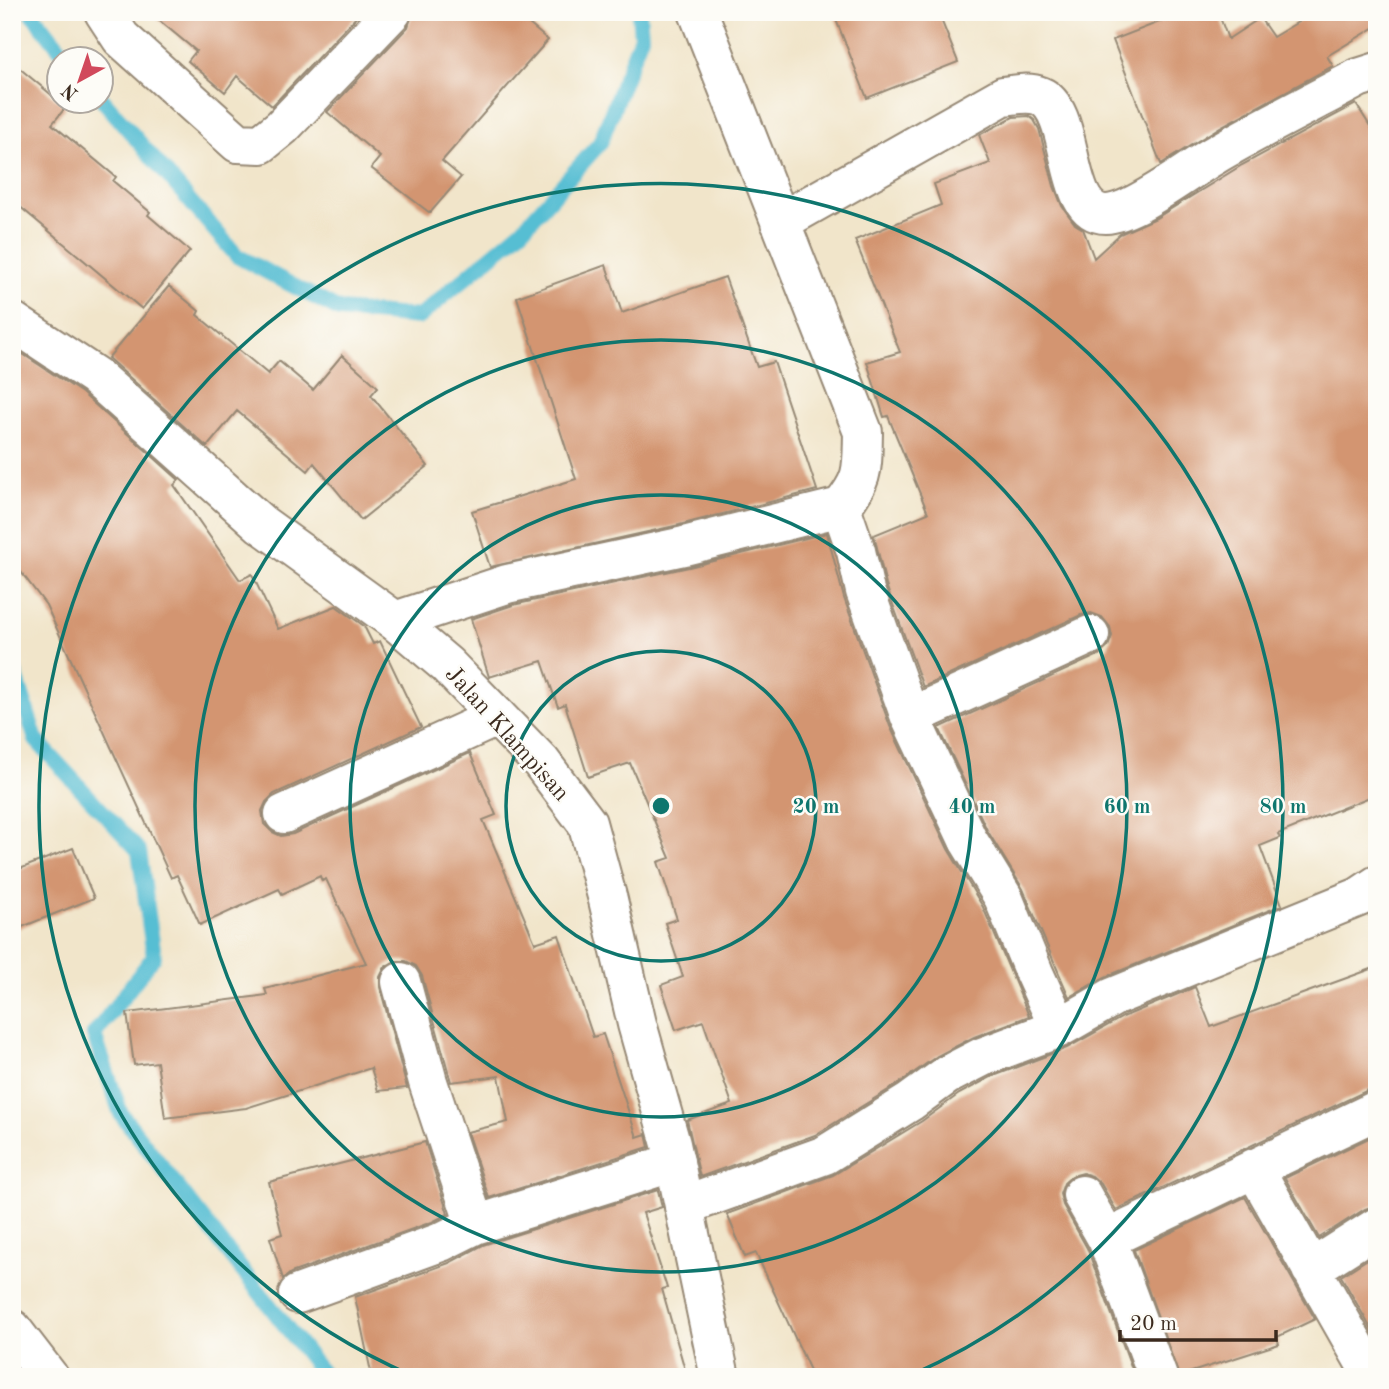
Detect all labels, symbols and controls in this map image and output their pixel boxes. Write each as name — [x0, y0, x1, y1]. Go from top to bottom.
north arrow — [46, 46, 116, 116]
text: N — [59, 79, 82, 103]
street label: Jalan Klampisan — [440, 662, 573, 806]
centre of rings — [649, 794, 673, 818]
text: 20 m — [792, 797, 840, 818]
text: 40 m — [948, 797, 996, 818]
text: 60 m — [1103, 797, 1151, 818]
text: 80 m — [1259, 797, 1307, 818]
scale bar — [1120, 1298, 1275, 1342]
text: 20 m — [1130, 1314, 1177, 1335]

